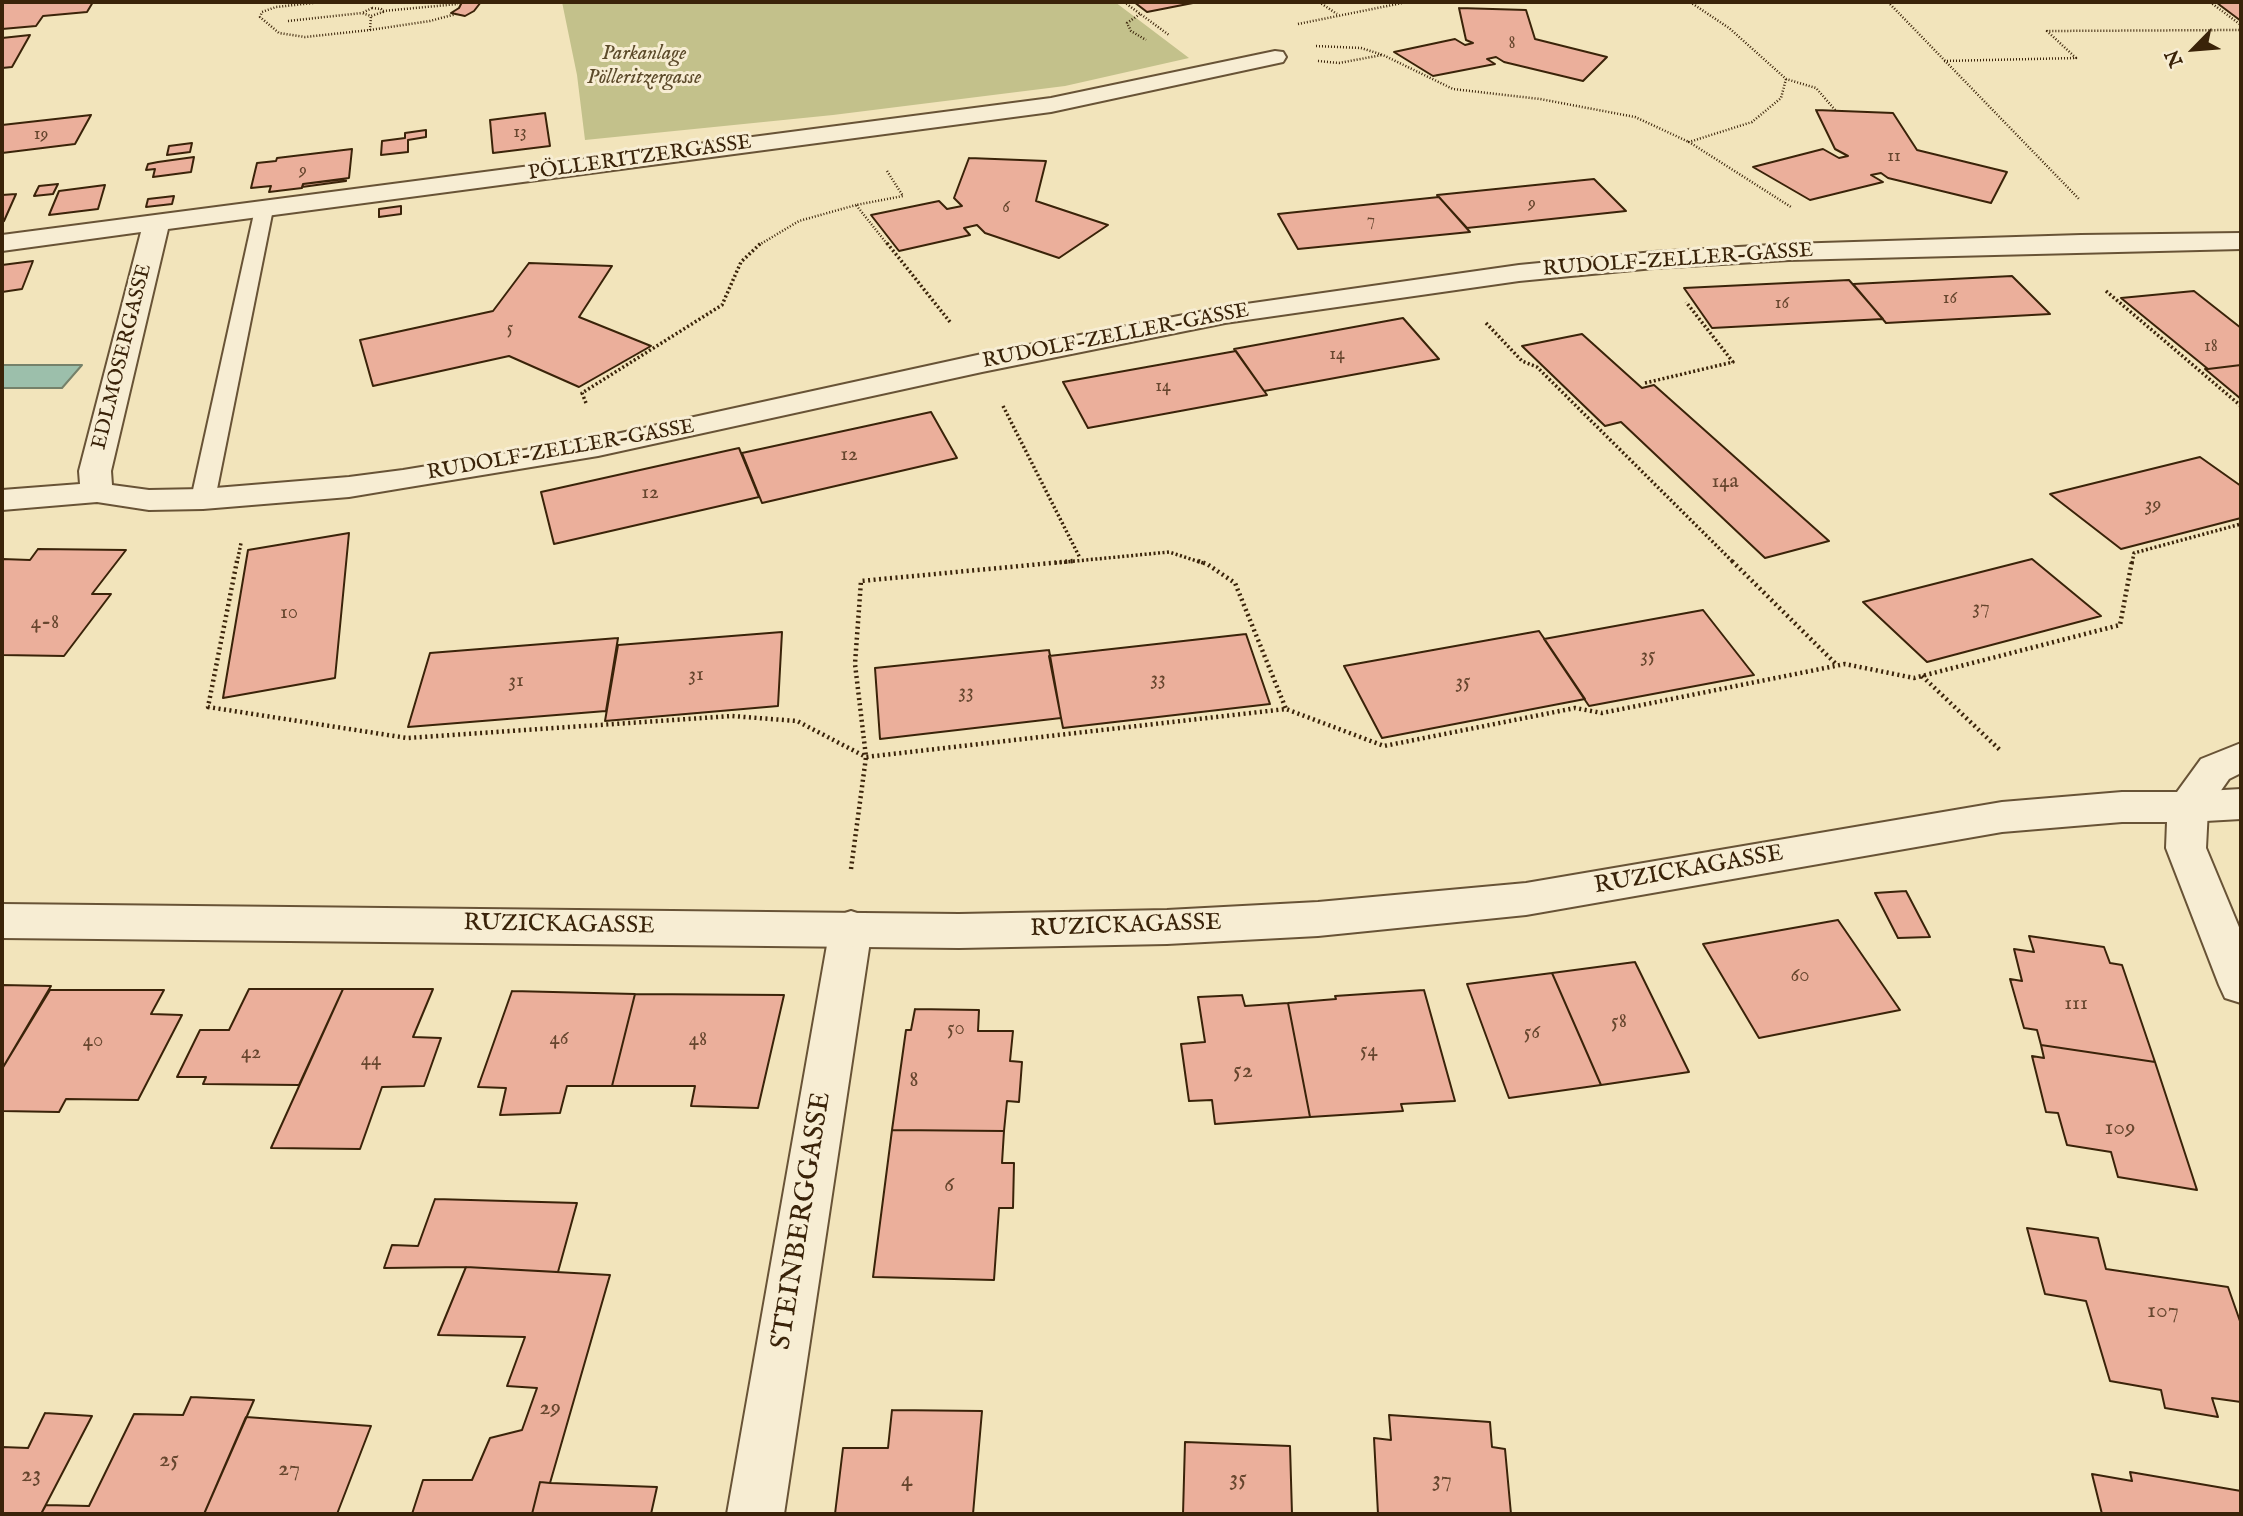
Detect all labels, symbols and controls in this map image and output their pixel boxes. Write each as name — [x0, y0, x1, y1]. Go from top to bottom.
north arrow — [2159, 14, 2229, 84]
house number: 8 — [1508, 33, 1516, 55]
park label: Parkanlage Pölleritzergasse — [587, 42, 701, 92]
text: N — [2161, 45, 2189, 70]
house number: 13 — [513, 122, 527, 144]
house number: 19 — [34, 124, 48, 146]
street label: PÖLLERITZERGASSE — [527, 131, 753, 187]
house number: 11 — [1887, 146, 1901, 168]
house number: 9 — [299, 160, 307, 182]
house number: 9 — [1528, 193, 1536, 215]
house number: 6 — [1002, 197, 1010, 219]
house number: 7 — [1367, 210, 1375, 232]
street label: RUDOLF-ZELLER-GASSE — [1542, 239, 1814, 283]
street label: EDLMOSERGASSE — [88, 261, 158, 453]
house number: 16 — [1943, 288, 1957, 310]
house number: 16 — [1775, 293, 1789, 315]
street label: RUDOLF-ZELLER-GASSE — [981, 299, 1251, 375]
house number: 5 — [507, 318, 513, 340]
house number: 18 — [2204, 336, 2218, 358]
house number: 14 — [1329, 344, 1345, 366]
house number: 14 — [1155, 376, 1171, 398]
street label: RUDOLF-ZELLER-GASSE — [425, 415, 697, 487]
house number: 12 — [840, 443, 858, 469]
house number: 14a — [1711, 470, 1739, 496]
house number: 12 — [641, 481, 659, 507]
house number: 39 — [2144, 493, 2162, 519]
house number: 37 — [1972, 596, 1990, 622]
house number: 10 — [280, 601, 298, 627]
house number: 4-8 — [31, 611, 59, 637]
house number: 35 — [1640, 644, 1656, 670]
house number: 31 — [688, 663, 704, 689]
house number: 33 — [1150, 667, 1166, 693]
house number: 31 — [508, 669, 524, 695]
house number: 35 — [1455, 670, 1471, 696]
house number: 33 — [958, 680, 974, 706]
street label: RUZICKAGASSE — [1592, 840, 1786, 902]
street label: RUZICKAGASSE — [1030, 909, 1222, 945]
street label: RUZICKAGASSE — [463, 910, 655, 942]
house number: 60 — [1790, 964, 1810, 990]
house number: 111 — [2064, 992, 2088, 1018]
house number: 58 — [1611, 1010, 1627, 1036]
house number: 50 — [947, 1017, 965, 1043]
house number: 56 — [1524, 1021, 1540, 1047]
house number: 46 — [549, 1027, 569, 1053]
house number: 48 — [689, 1028, 707, 1054]
house number: 40 — [83, 1029, 103, 1055]
house number: 54 — [1360, 1039, 1378, 1065]
house number: 42 — [241, 1041, 261, 1067]
house number: 44 — [361, 1048, 381, 1074]
house number: 52 — [1233, 1058, 1253, 1086]
house number: 8 — [909, 1067, 919, 1095]
street label: STEINBERGGASSE — [766, 1090, 840, 1352]
house number: 109 — [2104, 1115, 2136, 1143]
house number: 6 — [944, 1172, 954, 1200]
house number: 107 — [2147, 1298, 2179, 1326]
house number: 29 — [539, 1395, 561, 1423]
house number: 25 — [159, 1447, 179, 1475]
house number: 27 — [278, 1456, 300, 1484]
house number: 23 — [21, 1462, 41, 1490]
house number: 35 — [1229, 1466, 1247, 1494]
house number: 4 — [901, 1467, 913, 1495]
house number: 37 — [1432, 1467, 1452, 1495]

